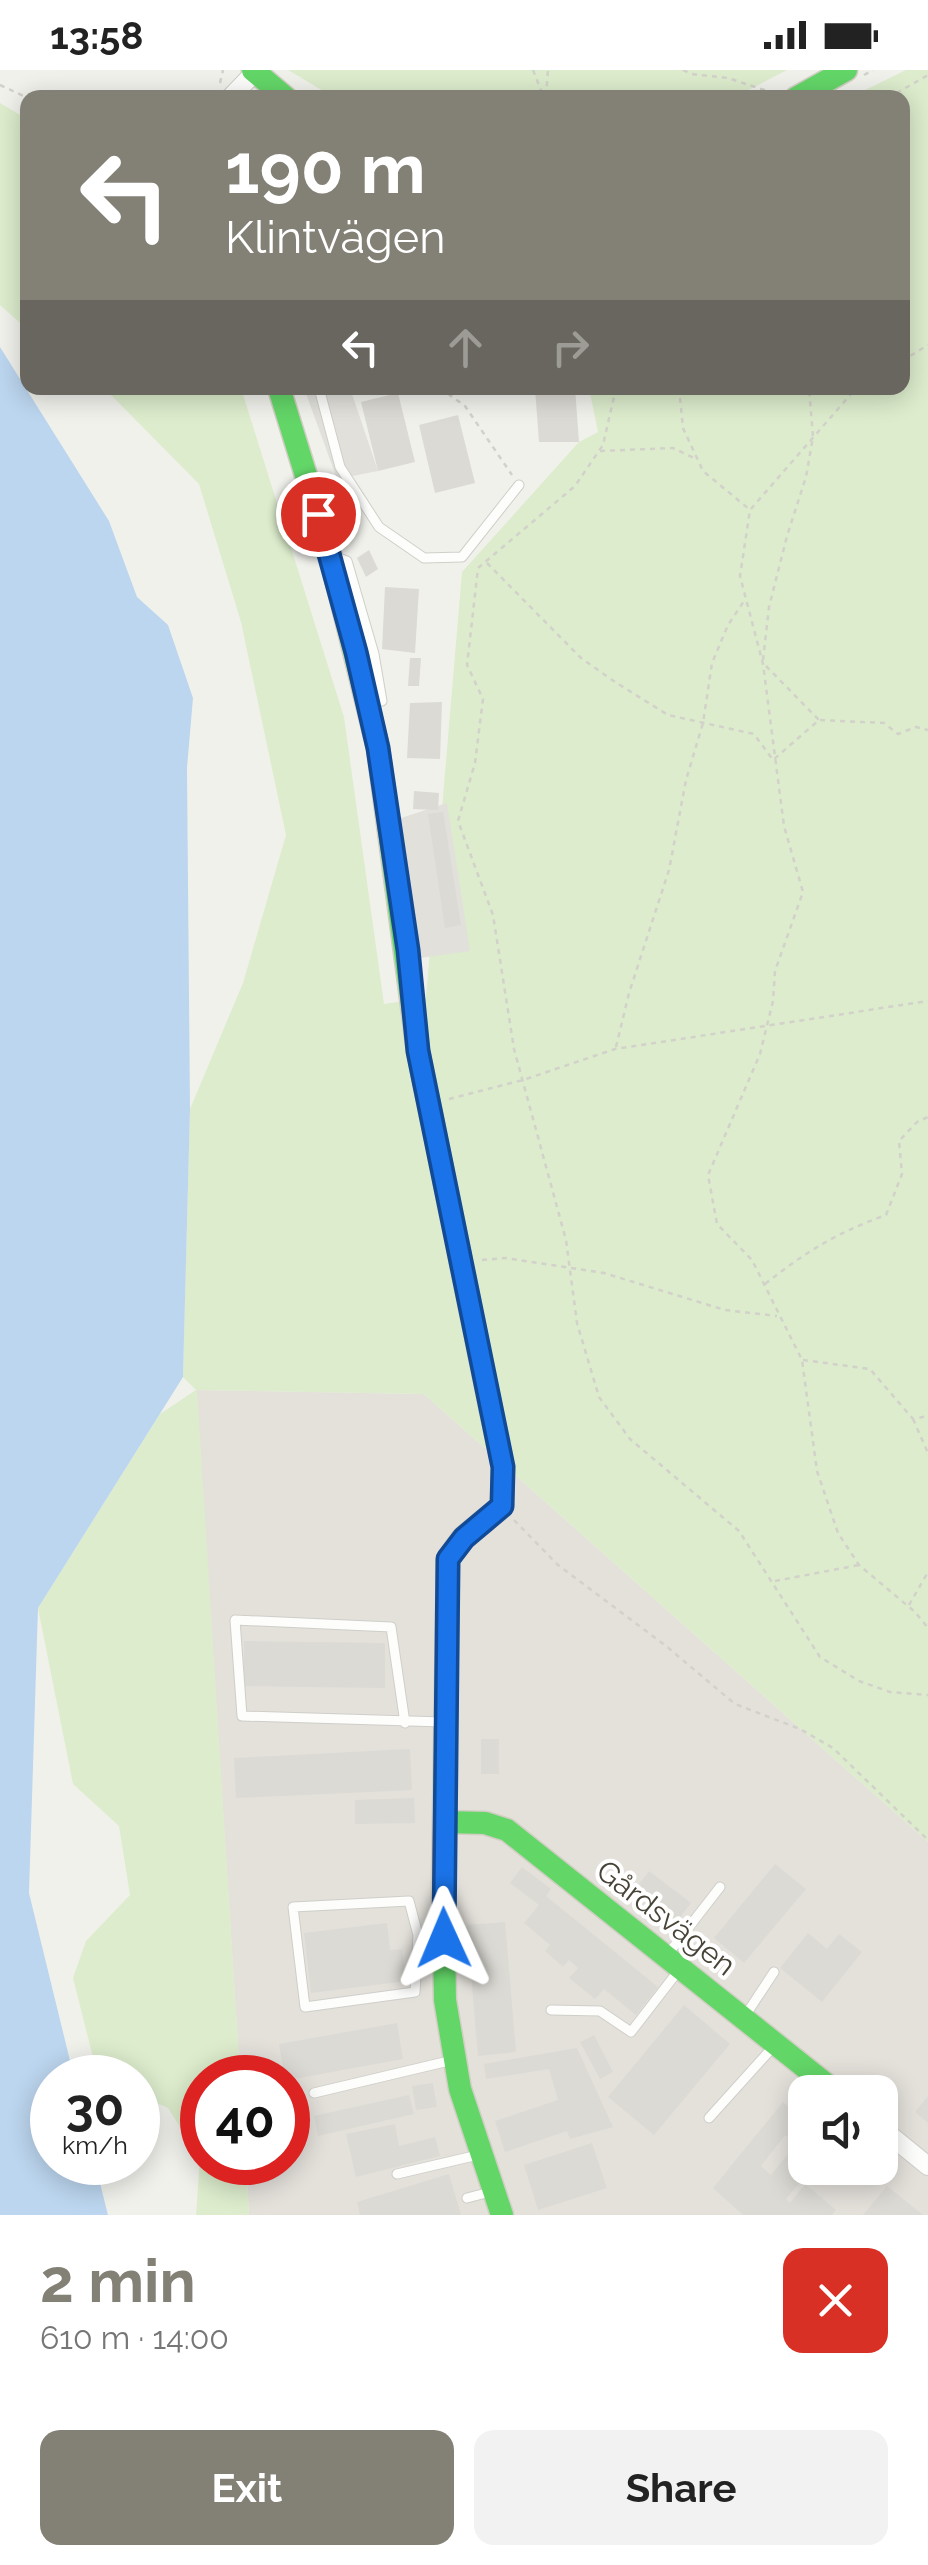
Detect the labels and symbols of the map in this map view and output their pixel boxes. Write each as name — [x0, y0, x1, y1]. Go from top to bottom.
pin — [276, 472, 361, 557]
street label: Gårdsvägen — [590, 1853, 743, 1983]
position arrow — [392, 1886, 496, 1990]
speed limit sign: 40 — [180, 2055, 310, 2185]

